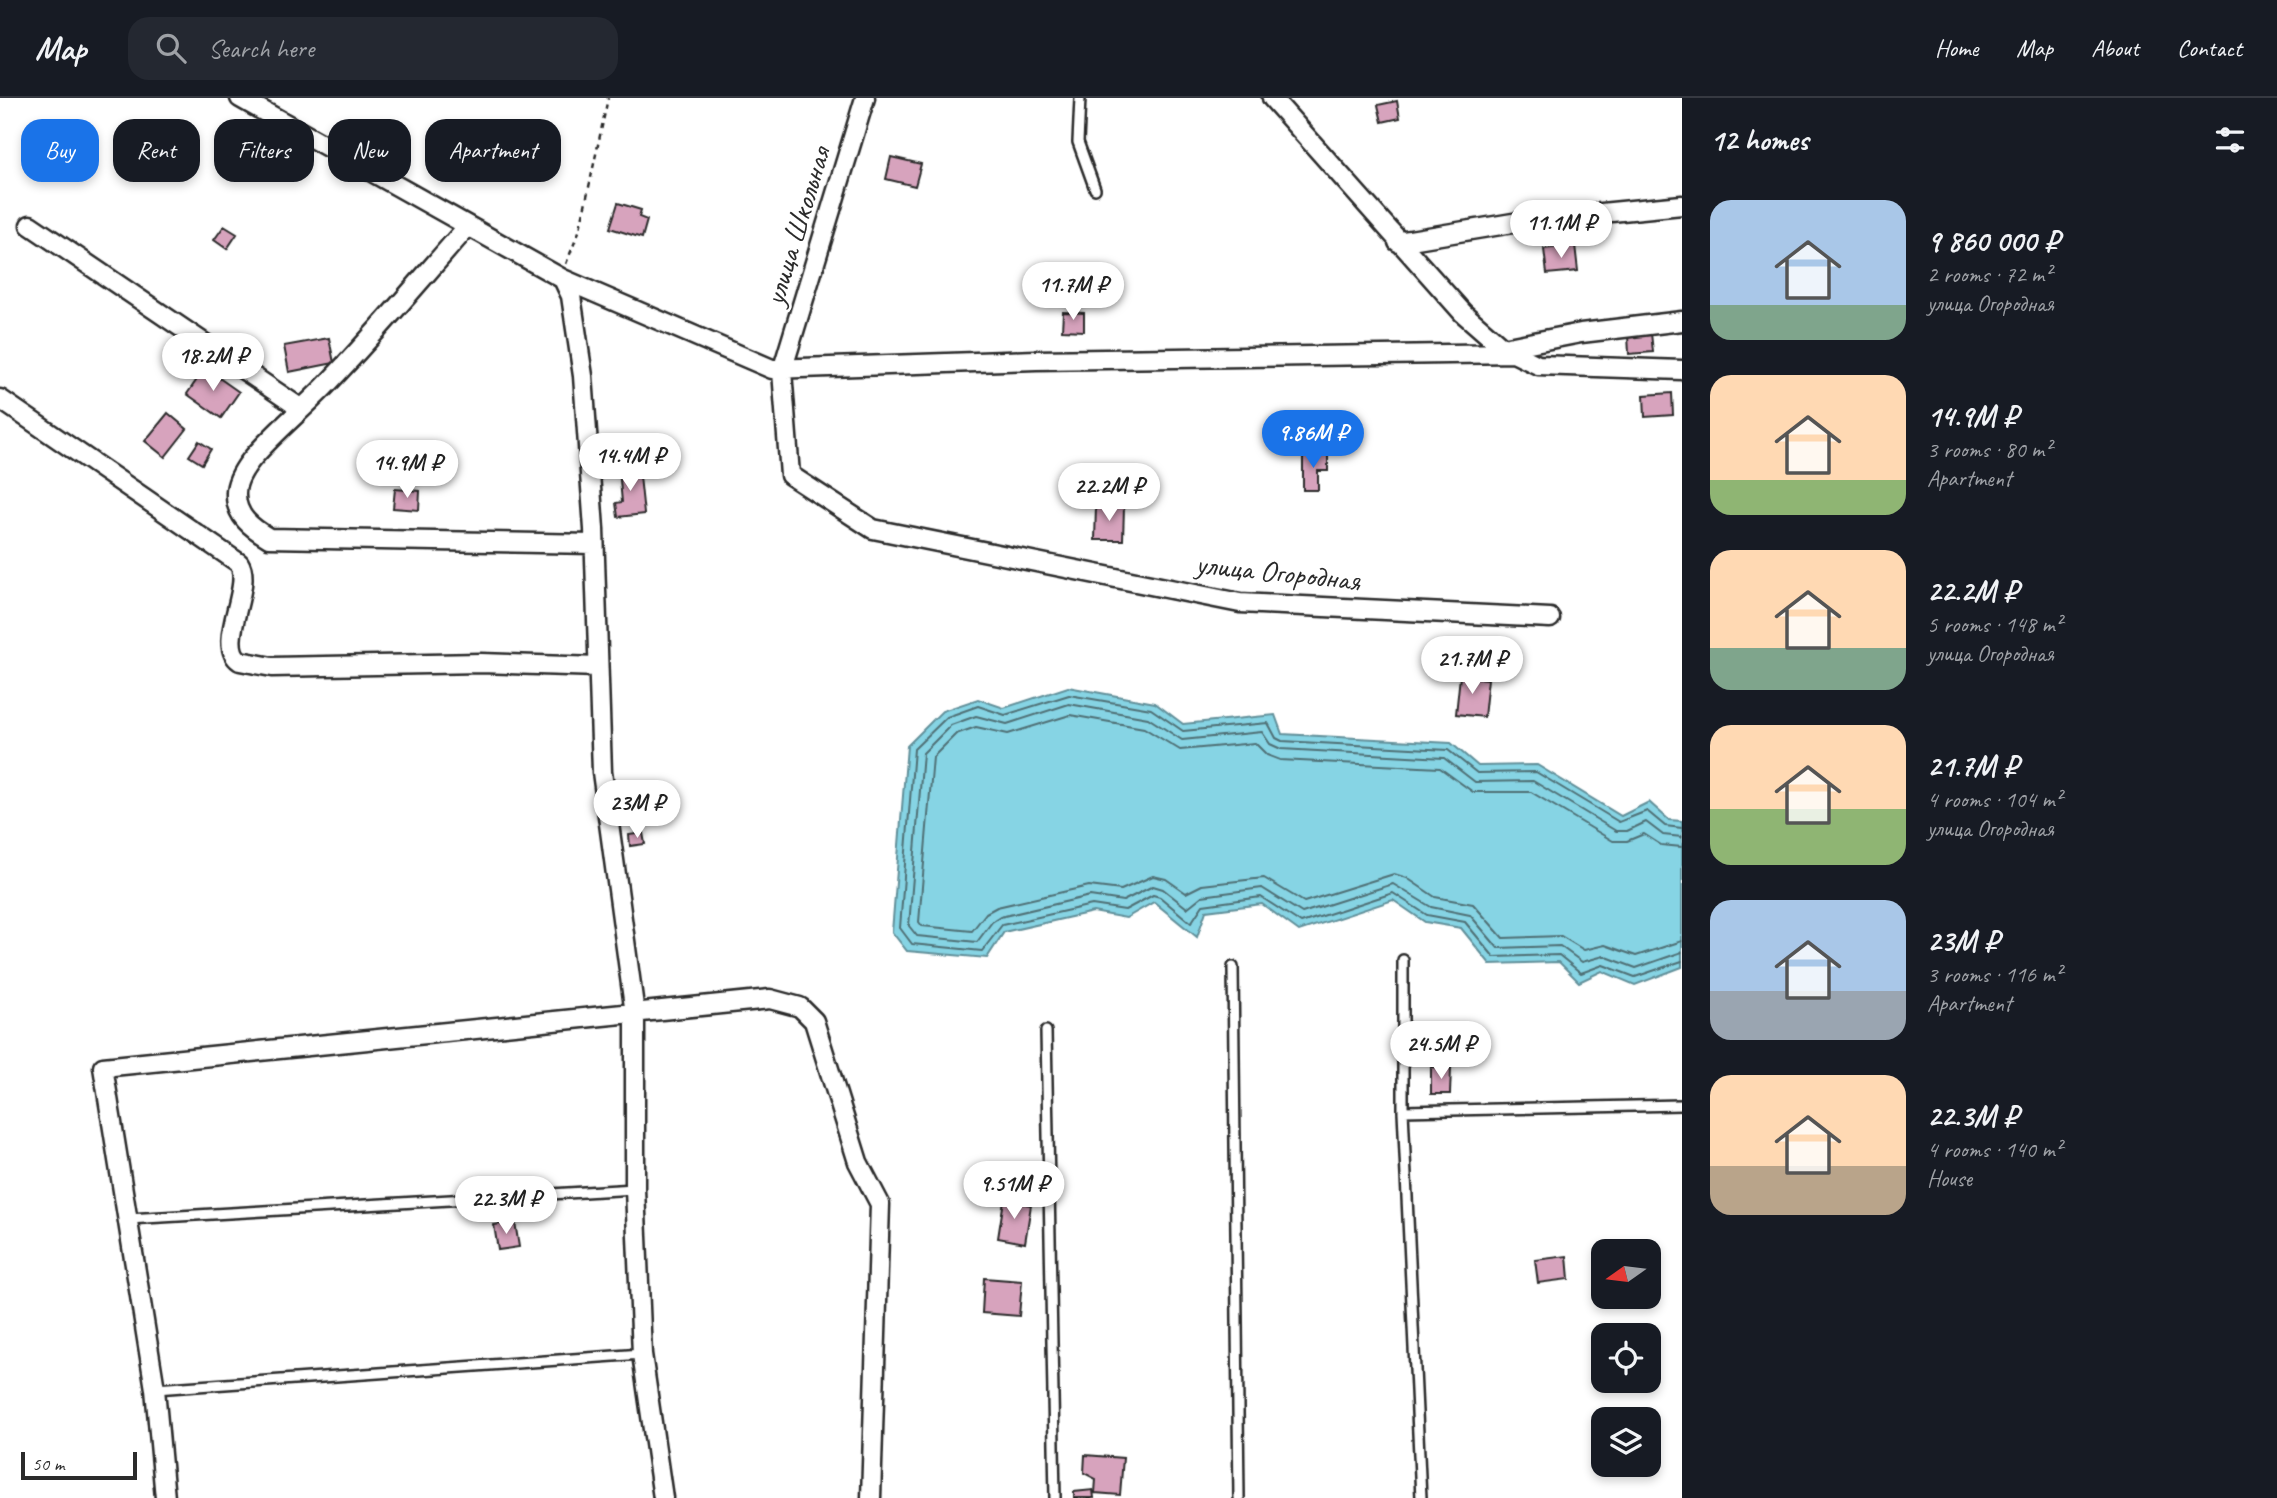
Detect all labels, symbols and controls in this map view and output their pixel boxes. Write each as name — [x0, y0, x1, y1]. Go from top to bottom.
search box — [128, 17, 618, 80]
text: Map — [35, 27, 86, 69]
icon: search — [152, 29, 190, 67]
text: Search here — [208, 32, 314, 65]
text: Home — [1935, 33, 1978, 63]
text: Map — [2016, 33, 2053, 63]
text: About — [2091, 33, 2139, 63]
text: Contact — [2177, 33, 2242, 63]
chip: Buy — [21, 119, 99, 182]
chip: Rent — [113, 119, 200, 182]
chip: Filters — [214, 119, 314, 182]
chip: New — [328, 119, 411, 182]
chip: Apartment — [425, 119, 561, 182]
text: 12 homes — [1710, 121, 1808, 159]
icon: filters — [2211, 121, 2249, 159]
street label: улица Школьная — [754, 140, 840, 312]
pin: 11.1M ₽ — [1496, 200, 1626, 260]
text: 11.1M ₽ — [1526, 208, 1596, 237]
text: 9 860 000 ₽ — [1927, 222, 2059, 260]
icon: home — [1766, 228, 1850, 312]
text: 2 rooms · 72 m² — [1927, 260, 2051, 289]
pin: 11.7M ₽ — [1008, 262, 1138, 322]
text: 11.7M ₽ — [1038, 270, 1108, 299]
text: улица Огородная — [1927, 289, 2054, 318]
pin: 18.2M ₽ — [148, 334, 278, 393]
text: 18.2M ₽ — [178, 341, 248, 370]
text: 14.9M ₽ — [1927, 397, 2018, 435]
icon: home — [1766, 403, 1850, 487]
pin: 9.86M ₽ — [1248, 410, 1378, 470]
text: 9.86M ₽ — [1278, 418, 1348, 447]
pin: 14.4M ₽ — [565, 434, 695, 493]
text: 3 rooms · 80 m² — [1927, 435, 2051, 464]
pin: 14.9M ₽ — [342, 440, 472, 500]
text: 14.4M ₽ — [595, 441, 665, 470]
text: 14.9M ₽ — [372, 448, 442, 477]
pin: 22.2M ₽ — [1044, 464, 1174, 523]
text: Apartment — [1927, 464, 2012, 493]
text: 22.2M ₽ — [1074, 471, 1144, 500]
street label: улица Огородная — [1192, 544, 1363, 600]
text: 22.2M ₽ — [1927, 572, 2018, 610]
icon: home — [1766, 578, 1850, 662]
text: 5 rooms · 148 m² — [1927, 610, 2062, 639]
pin: 21.7M ₽ — [1407, 636, 1537, 696]
text: улица Огородная — [1927, 639, 2054, 668]
text: 21.7M ₽ — [1437, 644, 1507, 673]
text: 21.7M ₽ — [1927, 747, 2018, 785]
icon: home — [1766, 753, 1850, 837]
pin: 23M ₽ — [588, 780, 686, 840]
text: 4 rooms · 104 m² — [1927, 785, 2062, 814]
text: 23M ₽ — [610, 788, 664, 817]
text: улица Огородная — [1927, 814, 2054, 843]
text: 23M ₽ — [1927, 922, 1999, 960]
icon: home — [1766, 928, 1850, 1012]
text: 3 rooms · 116 m² — [1927, 960, 2062, 989]
text: Apartment — [1927, 989, 2012, 1018]
pin: 24.5M ₽ — [1376, 1021, 1506, 1081]
text: 24.5M ₽ — [1406, 1029, 1476, 1058]
text: 22.3M ₽ — [1927, 1097, 2018, 1135]
icon: home — [1766, 1103, 1850, 1187]
text: 4 rooms · 140 m² — [1927, 1135, 2062, 1164]
pin: 9.51M ₽ — [949, 1162, 1079, 1221]
text: House — [1927, 1164, 1972, 1193]
text: 9.51M ₽ — [979, 1169, 1049, 1198]
pin: 22.3M ₽ — [441, 1176, 571, 1236]
text: 22.3M ₽ — [471, 1184, 541, 1213]
north arrow — [1591, 1239, 1661, 1309]
map controls — [1591, 1239, 1661, 1477]
button: locate — [1591, 1323, 1661, 1393]
button: layers — [1591, 1407, 1661, 1477]
scale bar — [21, 1449, 136, 1481]
text: 50 m — [32, 1452, 64, 1476]

